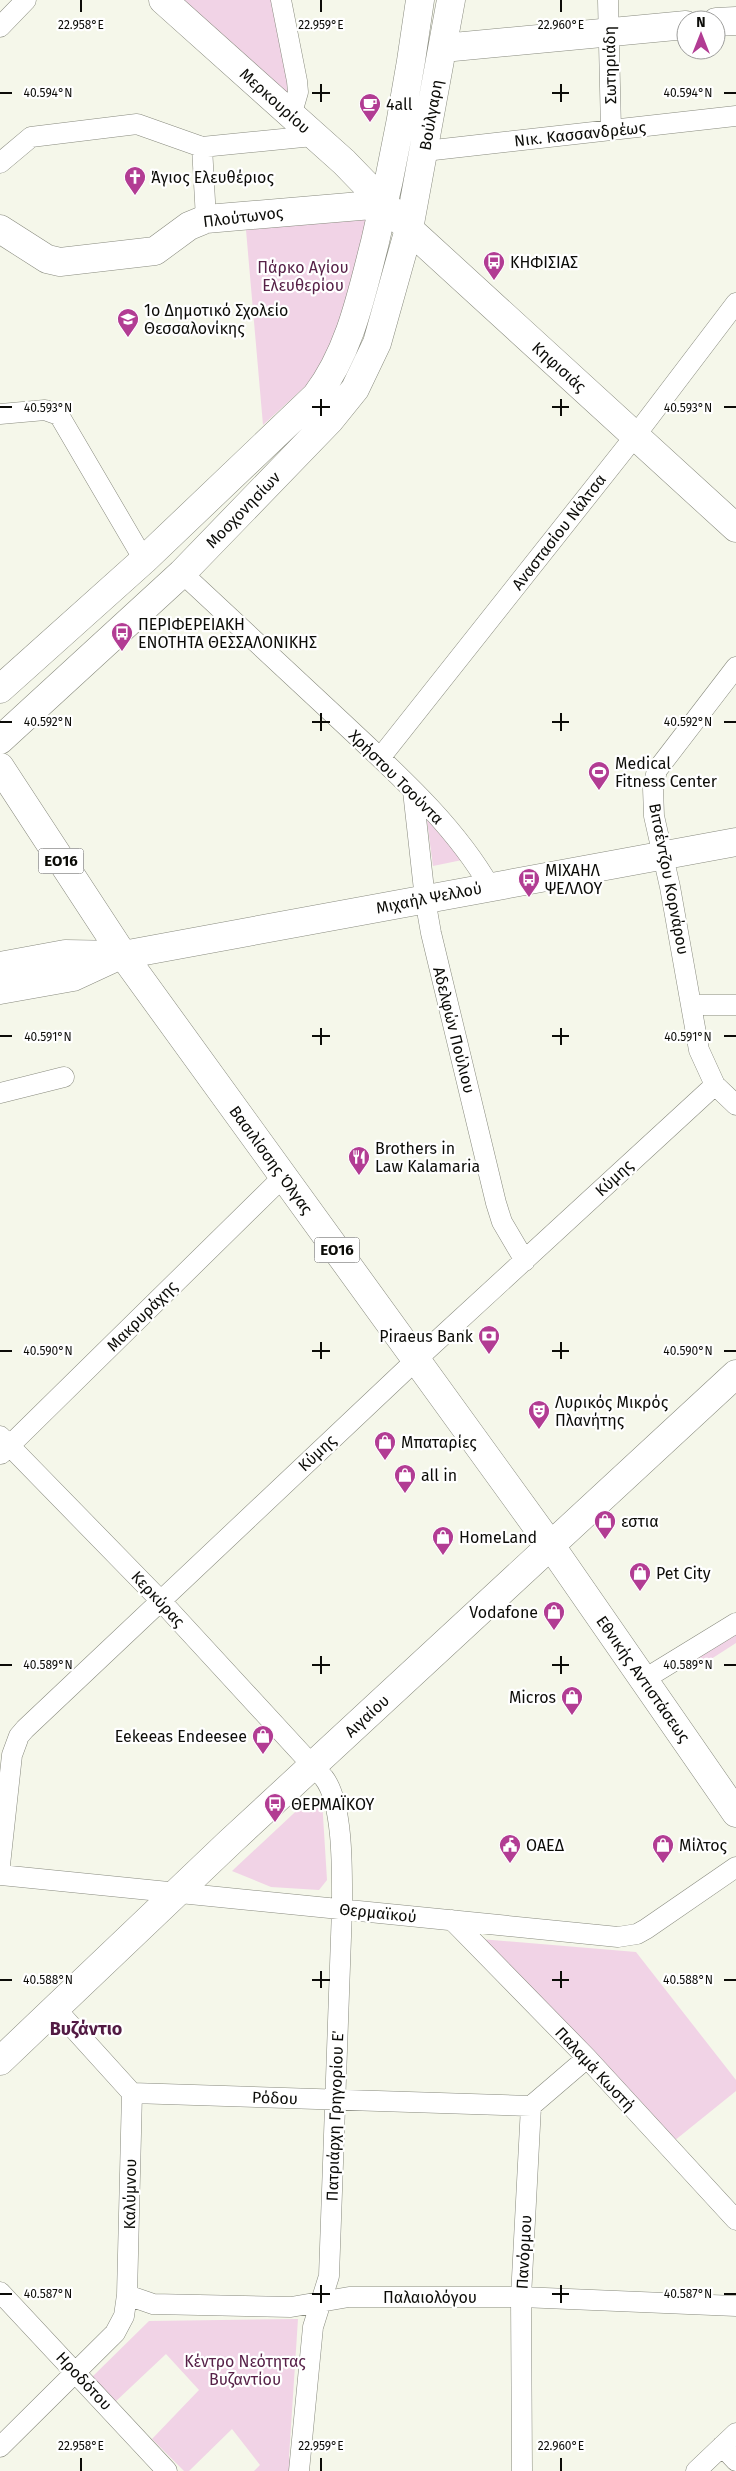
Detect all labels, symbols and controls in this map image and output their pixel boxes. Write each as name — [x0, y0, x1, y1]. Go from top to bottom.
north arrow — [676, 10, 726, 60]
text: N — [696, 14, 706, 31]
text: 22.958°E — [58, 18, 104, 32]
text: 22.959°E — [298, 18, 344, 32]
text: 22.960°E — [538, 18, 584, 32]
street label: Σωτηριάδη — [600, 26, 620, 104]
street label: Μερκουρίου — [236, 64, 314, 138]
street label: Βούλγαρη — [415, 78, 447, 152]
text: 40.594°N — [24, 86, 72, 100]
text: 40.594°N — [664, 86, 712, 100]
cafe icon: 4all — [358, 92, 382, 123]
place label: 4all — [386, 95, 413, 114]
street label: Νικ. Κασσανδρέως — [513, 118, 647, 150]
church icon: Άγιος Ελευθέριος — [123, 165, 147, 196]
place label: Άγιος Ελευθέριος — [151, 168, 274, 187]
street label: Πλούτωνος — [202, 203, 285, 231]
bus stop icon: ΚΗΦΙΣΙΑΣ — [482, 250, 506, 281]
place label: ΚΗΦΙΣΙΑΣ — [510, 253, 578, 272]
park label: Πάρκο Αγίου Ελευθερίου — [257, 258, 349, 295]
place label: 1ο Δημοτικό Σχολείο Θεσσαλονίκης — [144, 301, 288, 338]
school or university icon: 1ο Δημοτικό Σχολείο Θεσσαλονίκης — [116, 307, 140, 338]
street label: Κηφισιάς — [528, 338, 590, 396]
text: 40.593°N — [24, 401, 72, 415]
text: 40.593°N — [664, 401, 712, 415]
street label: Μοσχονησίων — [202, 468, 284, 552]
street label: Αναστασίου Νάλτσα — [508, 470, 610, 594]
place label: ΠΕΡΙΦΕΡΕΙΑΚΗ ΕΝΟΤΗΤΑ ΘΕΣΣΑΛΟΝΙΚΗΣ — [138, 615, 317, 652]
bus stop icon: ΠΕΡΙΦΕΡΕΙΑΚΗ ΕΝΟΤΗΤΑ ΘΕΣΣΑΛΟΝΙΚΗΣ — [110, 621, 134, 652]
text: 40.592°N — [24, 715, 72, 729]
text: 40.592°N — [664, 715, 712, 729]
street label: Χρήστου Τσούντα — [345, 726, 447, 828]
place label: Medical Fitness Center — [615, 754, 718, 791]
sports icon: Medical Fitness Center — [587, 760, 611, 791]
street label: Βιτσέντζου Κορνάρου — [645, 802, 693, 956]
road number: ΕΟ16 — [38, 848, 84, 874]
place label: ΜΙΧΑΗΛ ΨΕΛΛΟΥ — [545, 861, 602, 898]
bus stop icon: ΜΙΧΑΗΛ ΨΕΛΛΟΥ — [517, 867, 541, 898]
street label: Μιχαήλ Ψελλού — [374, 878, 484, 918]
street label: Αδελφών Πούλιου — [429, 965, 479, 1095]
text: 40.591°N — [24, 1030, 72, 1044]
text: 40.591°N — [664, 1030, 712, 1044]
street label: Βασιλίσσης Όλγας — [225, 1102, 317, 1218]
place label: Brothers in Law Kalamaria — [375, 1139, 480, 1176]
restaurant icon: Brothers in Law Kalamaria — [347, 1145, 371, 1176]
street label: Κύμης — [591, 1155, 637, 1200]
road number: ΕΟ16 — [314, 1238, 360, 1262]
street label: Μακρυράχης — [103, 1276, 182, 1355]
bank icon: Piraeus Bank — [477, 1324, 501, 1355]
place label: Piraeus Bank — [379, 1327, 474, 1346]
text: 40.590°N — [23, 1344, 73, 1358]
text: 40.590°N — [663, 1344, 713, 1358]
place label: Λυρικός Μικρός Πλανήτης — [555, 1393, 669, 1430]
theatre icon: Λυρικός Μικρός Πλανήτης — [527, 1399, 551, 1430]
street label: Κύμης — [294, 1430, 340, 1475]
shop icon: Μπαταρίες — [373, 1430, 397, 1461]
place label: Μπαταρίες — [401, 1433, 477, 1452]
shop icon: all in — [393, 1463, 417, 1494]
place label: all in — [421, 1466, 457, 1485]
shop icon: εστια — [593, 1509, 617, 1540]
place label: εστια — [621, 1512, 659, 1531]
shop icon: HomeLand — [431, 1525, 455, 1556]
place label: HomeLand — [459, 1528, 537, 1547]
shop icon: Pet City — [628, 1561, 652, 1592]
place label: Pet City — [656, 1564, 711, 1583]
street label: Κερκύρας — [127, 1567, 189, 1631]
shop icon: Vodafone — [542, 1600, 566, 1631]
place label: Vodafone — [469, 1603, 538, 1622]
street label: Εθνικής Αντιστάσεως — [592, 1612, 694, 1746]
text: 40.589°N — [23, 1658, 73, 1672]
text: 40.589°N — [663, 1658, 713, 1672]
shop icon: Micros — [560, 1685, 584, 1716]
place label: Micros — [509, 1688, 556, 1707]
street label: Αιγαίου — [341, 1691, 393, 1741]
shop icon: Eekeeas Endeesee — [251, 1724, 275, 1755]
place label: Eekeeas Endeesee — [115, 1727, 247, 1746]
bus stop icon: ΘΕΡΜΑΪΚΟΥ — [263, 1792, 287, 1823]
place label: ΘΕΡΜΑΪΚΟΥ — [291, 1795, 375, 1814]
public building icon: ΟΑΕΔ — [498, 1833, 522, 1864]
shop icon: Μίλτος — [651, 1833, 675, 1864]
place label: ΟΑΕΔ — [526, 1836, 565, 1855]
place label: Μίλτος — [679, 1836, 727, 1855]
street label: Θερμαϊκού — [338, 1899, 418, 1927]
text: 40.588°N — [23, 1973, 73, 1987]
text: 40.588°N — [663, 1973, 713, 1987]
district label: Βυζάντιο — [50, 2018, 122, 2040]
street label: Παλαμά Κωστή — [551, 2023, 639, 2115]
street label: Πατριάρχη Γρηγορίου Ε΄ — [323, 2030, 347, 2202]
street label: Ρόδου — [252, 2088, 298, 2108]
street label: Καλύμνου — [120, 2158, 140, 2230]
street label: Πανόρμου — [513, 2214, 535, 2290]
text: 40.587°N — [24, 2287, 72, 2301]
text: 40.587°N — [664, 2287, 712, 2301]
street label: Παλαιολόγου — [383, 2288, 477, 2307]
street label: Ηροδότου — [52, 2348, 116, 2414]
park label: Κέντρο Νεότητας Βυζαντίου — [184, 2352, 306, 2389]
text: 22.958°E — [58, 2439, 104, 2453]
text: 22.959°E — [298, 2439, 344, 2453]
text: 22.960°E — [538, 2439, 584, 2453]

